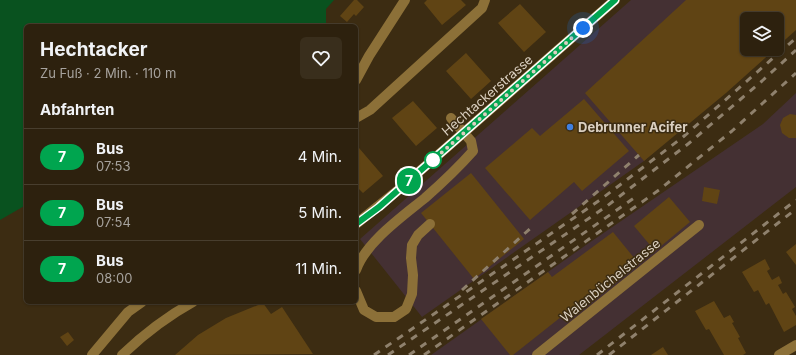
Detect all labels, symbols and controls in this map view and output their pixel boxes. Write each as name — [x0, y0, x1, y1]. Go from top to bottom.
map controls — [740, 12, 784, 56]
button: layers — [740, 12, 784, 56]
your location — [573, 18, 593, 38]
button: heart — [300, 37, 342, 79]
text: Hechtacker — [40, 38, 147, 61]
street label: Hechtackerstrasse — [438, 51, 536, 139]
text: Zu Fuß · 2 Min. · 110 m — [40, 65, 176, 81]
text: Abfahrten — [40, 100, 114, 119]
place label: Debrunner Acifer — [578, 119, 688, 135]
marker: Debrunner Acifer — [565, 122, 575, 132]
text: Bus — [96, 139, 124, 158]
text: 4 Min. — [298, 147, 342, 166]
text: 7 — [58, 148, 66, 165]
unlabelled marker — [424, 151, 442, 169]
text: 07:53 — [96, 158, 131, 174]
line badge: 7 — [396, 168, 422, 194]
text: 7 — [405, 172, 413, 189]
text: Bus — [96, 195, 124, 214]
text: 5 Min. — [298, 203, 342, 222]
text: 7 — [58, 204, 66, 221]
text: 07:54 — [96, 214, 131, 230]
street label: Walenbüchelstrasse — [557, 235, 663, 325]
text: Bus — [96, 251, 124, 270]
text: 11 Min. — [295, 259, 342, 278]
text: 7 — [58, 260, 66, 277]
text: 08:00 — [96, 270, 132, 286]

